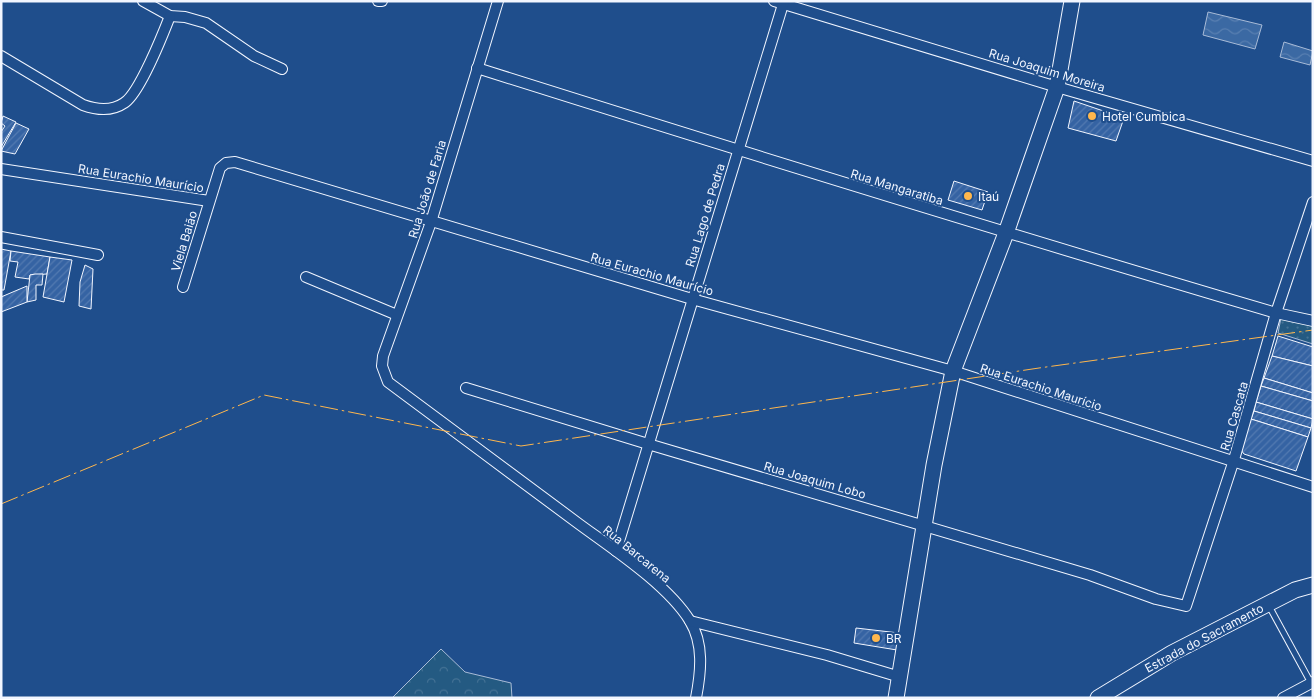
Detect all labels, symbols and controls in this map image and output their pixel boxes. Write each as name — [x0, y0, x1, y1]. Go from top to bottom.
street label: Rua Joaquim Moreira — [987, 45, 1107, 95]
place label: Hotel Cumbica — [1102, 109, 1186, 124]
marker: Hotel Cumbica — [1086, 110, 1098, 122]
street label: Rua João de Faria — [405, 138, 449, 240]
street label: Rua Eurachio Maurício — [77, 161, 205, 195]
street label: Rua Lago de Pedra — [682, 161, 728, 269]
street label: Rua Mangaratiba — [849, 166, 945, 208]
place label: Itaú — [978, 189, 999, 204]
marker: Itaú — [962, 190, 974, 202]
street label: Viela Baião — [168, 209, 200, 273]
street label: Rua Eurachio Maurício — [589, 249, 715, 299]
street label: Rua Eurachio Maurício — [978, 360, 1104, 414]
street label: Rua Cascata — [1217, 380, 1251, 452]
street label: Rua Joaquim Lobo — [762, 458, 868, 502]
street label: Rua Barcarena — [600, 522, 674, 586]
street label: Estrada do Sacramento — [1142, 600, 1266, 676]
place label: BR — [886, 631, 902, 646]
marker: BR — [870, 632, 882, 644]

